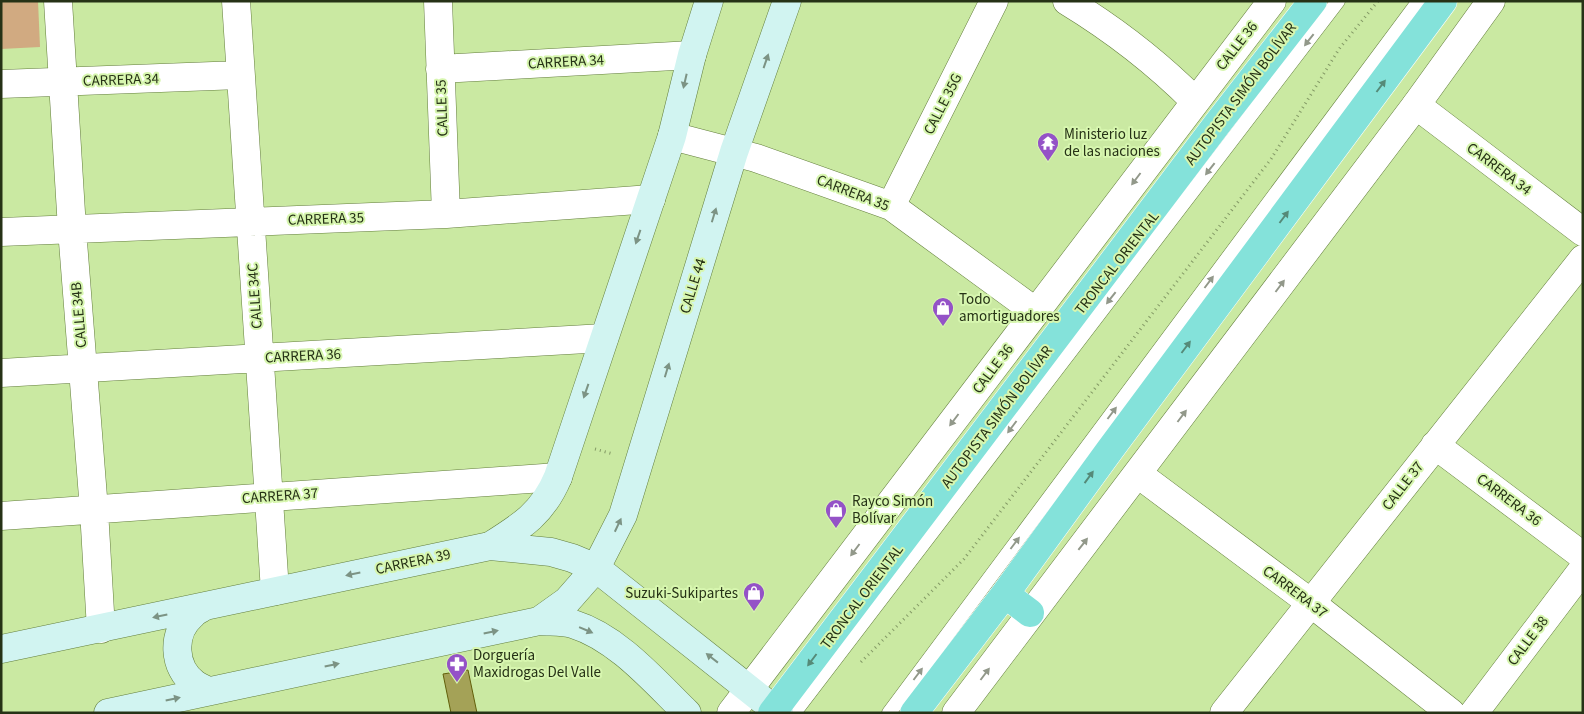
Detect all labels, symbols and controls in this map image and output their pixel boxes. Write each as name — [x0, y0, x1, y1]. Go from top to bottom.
street label: CALLE 36 — [1211, 17, 1263, 75]
street label: AUTOPISTA SIMÓN BOLÍVAR — [1180, 18, 1302, 170]
one-way arrow — [1303, 33, 1314, 46]
street label: CARRERA 34 — [527, 49, 605, 74]
one-way arrow — [763, 53, 770, 68]
street label: CARRERA 34 — [83, 68, 160, 92]
street label: CALLE 35G — [919, 70, 967, 138]
one-way arrow — [681, 74, 689, 89]
street label: CALLE 35 — [431, 79, 453, 137]
one-way arrow — [1376, 79, 1386, 93]
place label: Ministerio luz de las naciones — [1064, 124, 1160, 162]
temple icon: Ministerio luz de las naciones — [1036, 131, 1060, 162]
street label: CARRERA 34 — [1462, 138, 1536, 201]
one-way arrow — [1204, 162, 1215, 175]
street label: CARRERA 35 — [814, 170, 892, 216]
one-way arrow — [1131, 172, 1141, 186]
street label: CARRERA 35 — [288, 207, 364, 231]
one-way arrow — [711, 207, 719, 222]
street label: TRONCAL ORIENTAL — [1070, 207, 1164, 319]
one-way arrow — [1278, 211, 1289, 224]
one-way arrow — [634, 230, 642, 245]
street label: CALLE 44 — [675, 255, 712, 316]
street label: CALLE 34C — [242, 262, 268, 329]
one-way arrow — [1204, 275, 1214, 289]
one-way arrow — [1275, 279, 1285, 293]
street label: CALLE 34B — [66, 281, 92, 349]
place label: Todo amortiguadores — [959, 289, 1060, 327]
one-way arrow — [1105, 291, 1116, 304]
shop icon: Todo amortiguadores — [931, 296, 955, 327]
street label: CALLE 36 — [967, 340, 1019, 398]
street label: AUTOPISTA SIMÓN BOLÍVAR — [936, 341, 1058, 493]
one-way arrow — [1181, 341, 1192, 354]
street label: CARRERA 36 — [264, 344, 342, 368]
one-way arrow — [663, 363, 671, 378]
one-way arrow — [582, 384, 590, 399]
one-way arrow — [1107, 406, 1117, 420]
one-way arrow — [1177, 409, 1187, 423]
one-way arrow — [948, 413, 959, 426]
one-way arrow — [1007, 420, 1017, 434]
street label: CALLE 37 — [1377, 457, 1429, 515]
street label: CARRERA 36 — [1472, 469, 1546, 531]
one-way arrow — [1084, 471, 1095, 484]
street label: CARRERA 37 — [241, 483, 319, 509]
place label: Rayco Simón Bolívar — [852, 491, 933, 529]
shop icon: Rayco Simón Bolívar — [824, 498, 848, 529]
one-way arrow — [614, 518, 622, 532]
one-way arrow — [1010, 536, 1020, 550]
one-way arrow — [1078, 538, 1089, 551]
street label: TRONCAL ORIENTAL — [816, 540, 908, 654]
one-way arrow — [850, 543, 861, 556]
street label: CARRERA 39 — [374, 544, 452, 580]
street label: CARRERA 37 — [1258, 561, 1332, 623]
one-way arrow — [344, 571, 360, 579]
shop icon: Suzuki-Sukipartes — [742, 581, 766, 612]
place label: Suzuki-Sukipartes — [625, 583, 738, 604]
one-way arrow — [152, 612, 167, 620]
street label: CALLE 38 — [1502, 612, 1554, 670]
one-way arrow — [579, 626, 593, 634]
one-way arrow — [483, 627, 499, 635]
place label: Dorguería Maxidrogas Del Valle — [473, 645, 601, 683]
pharmacy icon: Dorguería Maxidrogas Del Valle — [445, 652, 469, 683]
one-way arrow — [706, 653, 719, 664]
one-way arrow — [807, 653, 817, 667]
one-way arrow — [324, 661, 340, 669]
one-way arrow — [913, 667, 923, 681]
one-way arrow — [979, 668, 990, 681]
one-way arrow — [165, 695, 180, 703]

